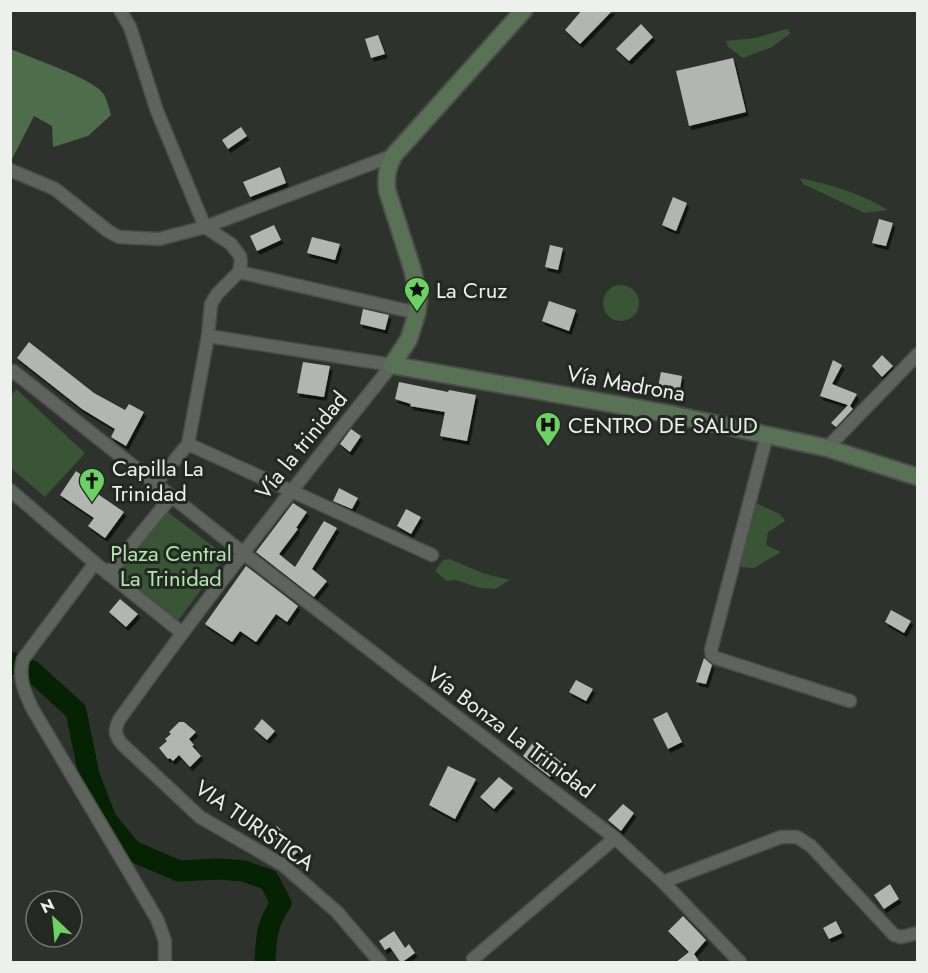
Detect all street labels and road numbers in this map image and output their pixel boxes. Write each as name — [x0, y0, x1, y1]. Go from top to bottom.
street label: Vía Madrona — [564, 357, 688, 409]
street label: Vía la trinidad — [247, 384, 355, 506]
street label: Vía Bonza La Trinidad — [421, 658, 601, 806]
street label: VIA TURISTICA — [189, 772, 322, 878]

